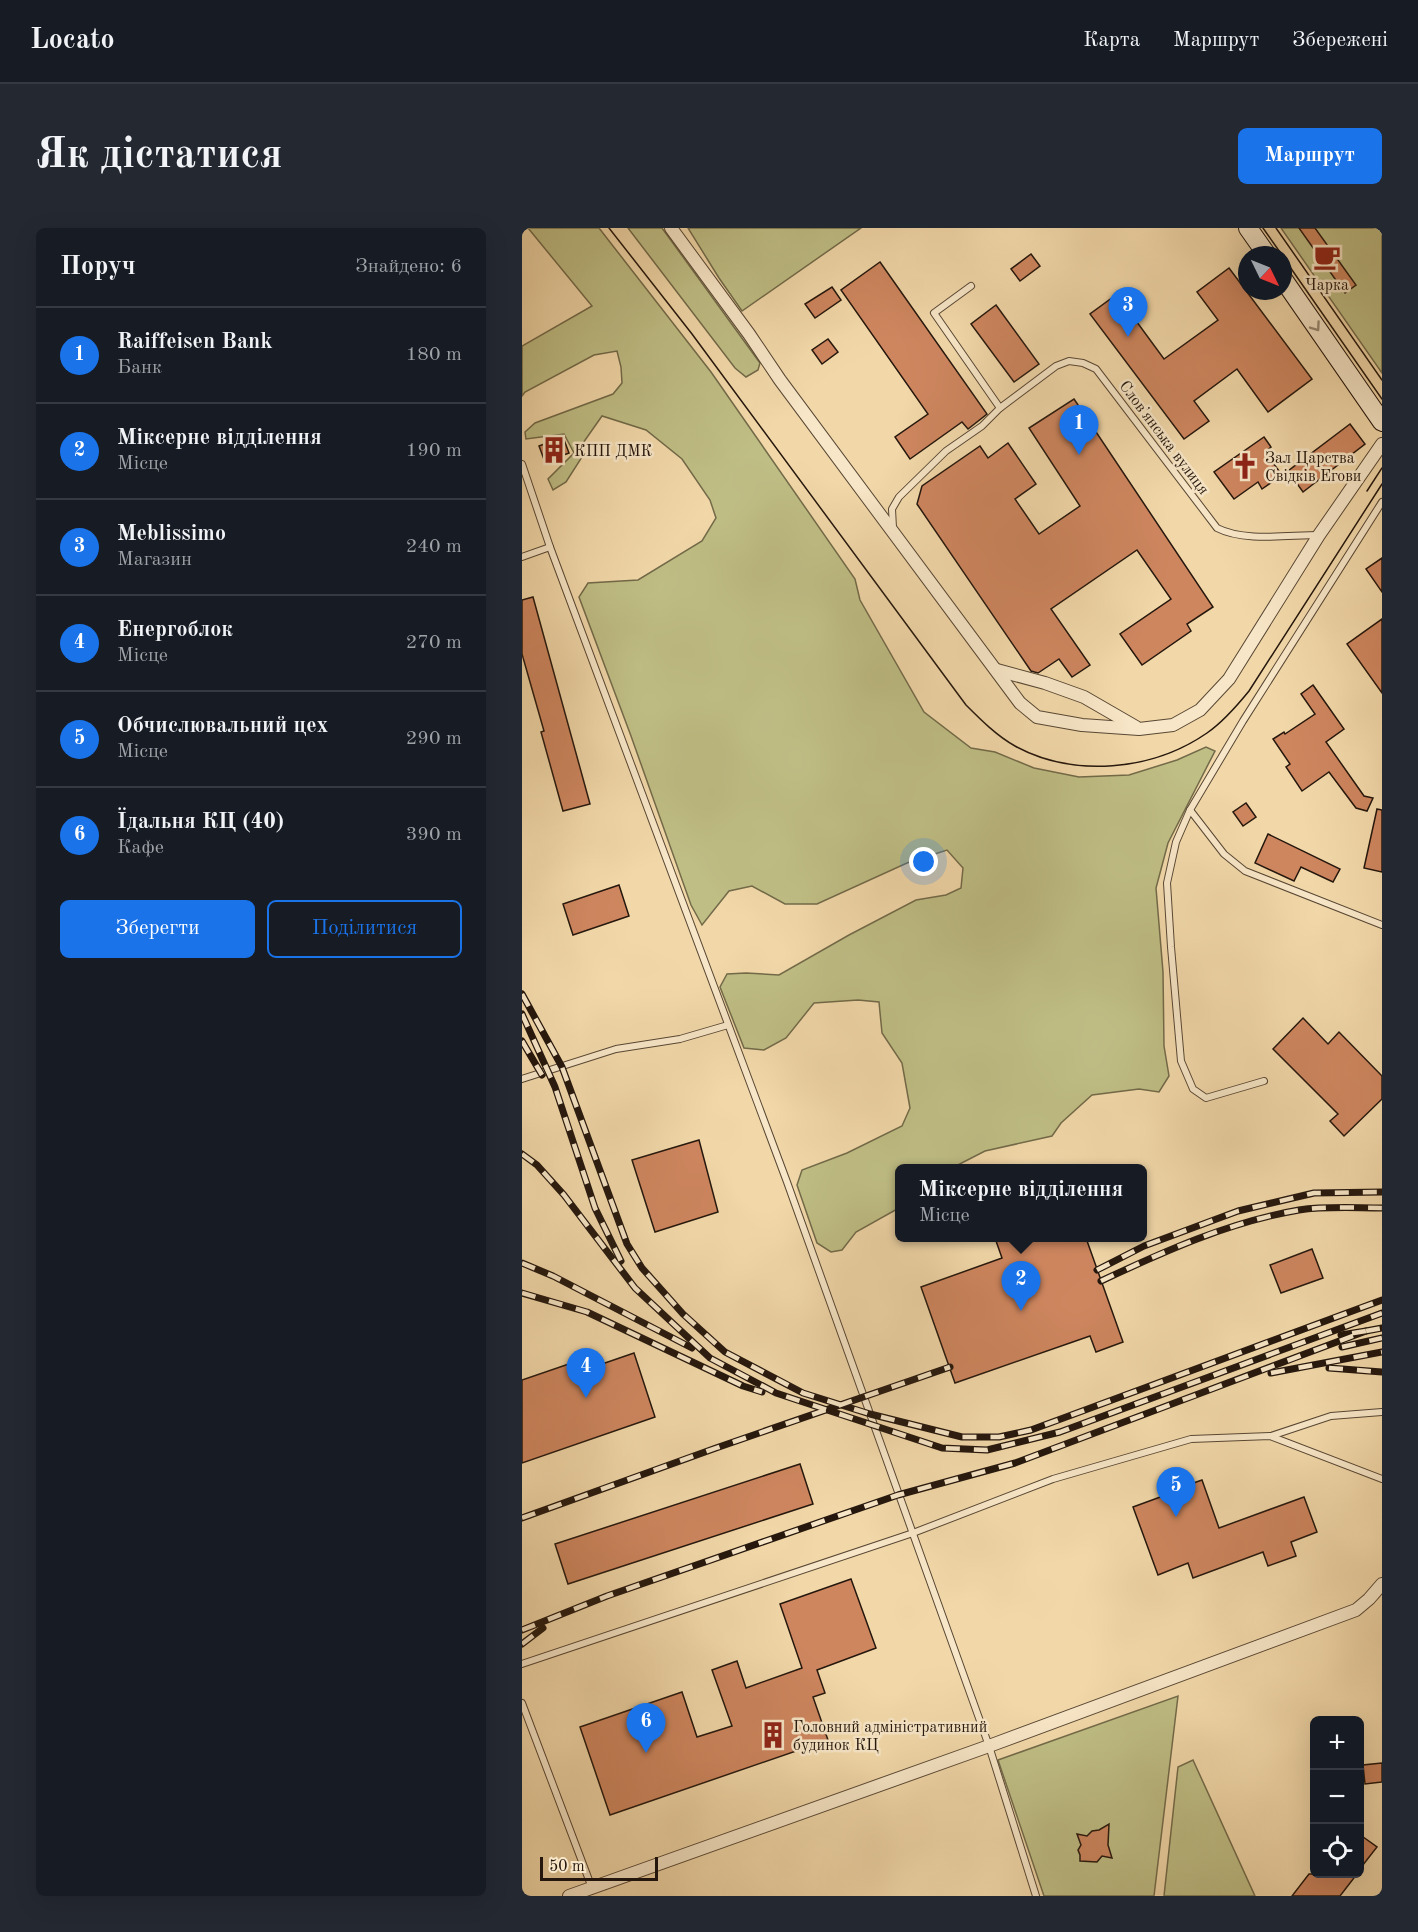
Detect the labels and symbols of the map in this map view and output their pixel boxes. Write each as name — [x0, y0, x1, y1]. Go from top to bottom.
cafe icon: Чарка — [1312, 242, 1342, 272]
north arrow — [1238, 246, 1292, 300]
place label: Чарка — [1305, 278, 1349, 294]
pin: 3 — [1108, 288, 1148, 337]
one-way arrow — [1309, 320, 1320, 331]
street label: Словʼянська вулиця — [1116, 378, 1212, 498]
pin: 1 — [1060, 406, 1098, 455]
building icon: КПП ДМК — [539, 435, 569, 465]
place label: КПП ДМК — [574, 444, 653, 460]
church icon: Зал Царства Свiдкiв Егови — [1230, 451, 1260, 481]
place label: Зал Царства Свiдкiв Егови — [1265, 451, 1361, 485]
your location — [909, 847, 938, 876]
pin: 2 — [1002, 1262, 1040, 1311]
pin: 4 — [566, 1348, 606, 1398]
pin: 5 — [1156, 1468, 1196, 1517]
pin: 6 — [626, 1704, 666, 1753]
building icon: Головний адміністративний будинок КЦ — [758, 1720, 788, 1750]
place label: Головний адміністративний будинок КЦ — [793, 1720, 987, 1754]
scale bar — [540, 1854, 658, 1882]

